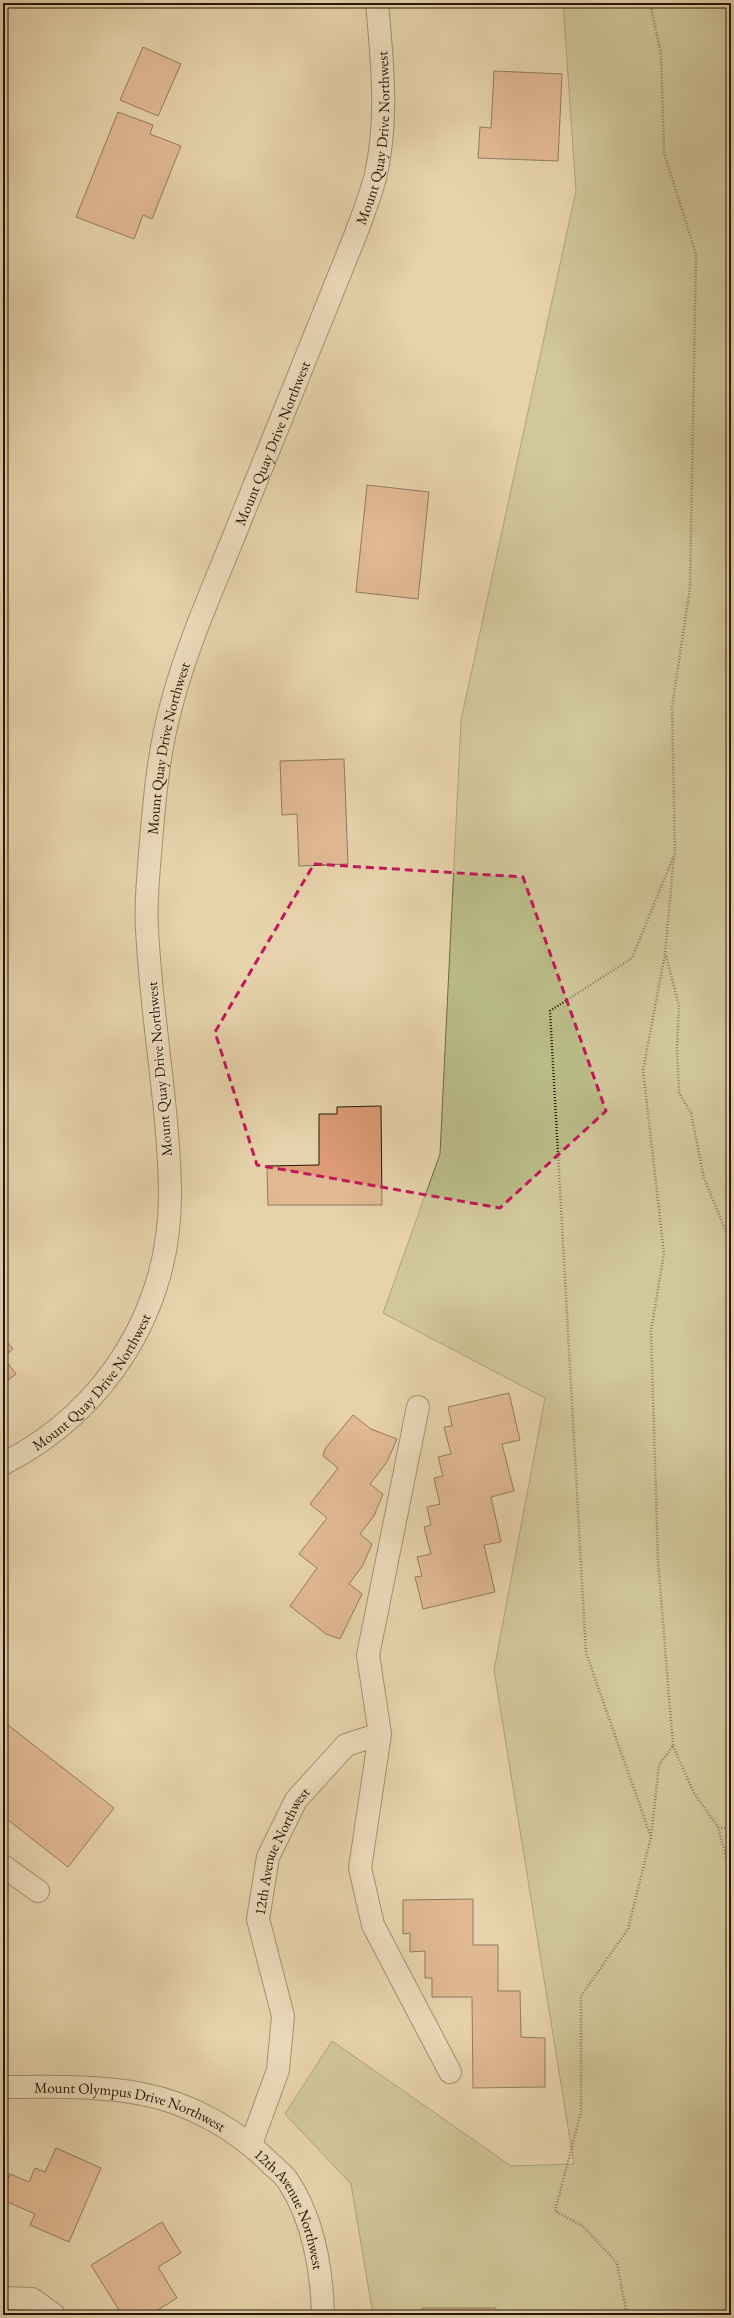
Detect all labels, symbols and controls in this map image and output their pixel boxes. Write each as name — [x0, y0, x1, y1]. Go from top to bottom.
street label: Mount Quay Drive Northwest — [351, 50, 393, 227]
street label: Mount Quay Drive Northwest — [230, 358, 314, 528]
street label: Mount Quay Drive Northwest — [142, 659, 193, 835]
street label: Mount Quay Drive Northwest — [142, 980, 176, 1157]
street label: Mount Quay Drive Northwest — [28, 1310, 154, 1454]
street label: 12th Avenue Northwest — [249, 1782, 314, 1917]
street label: Mount Olympus Drive Northwest — [34, 2077, 230, 2135]
street label: 12th Avenue Northwest — [251, 2144, 329, 2271]

